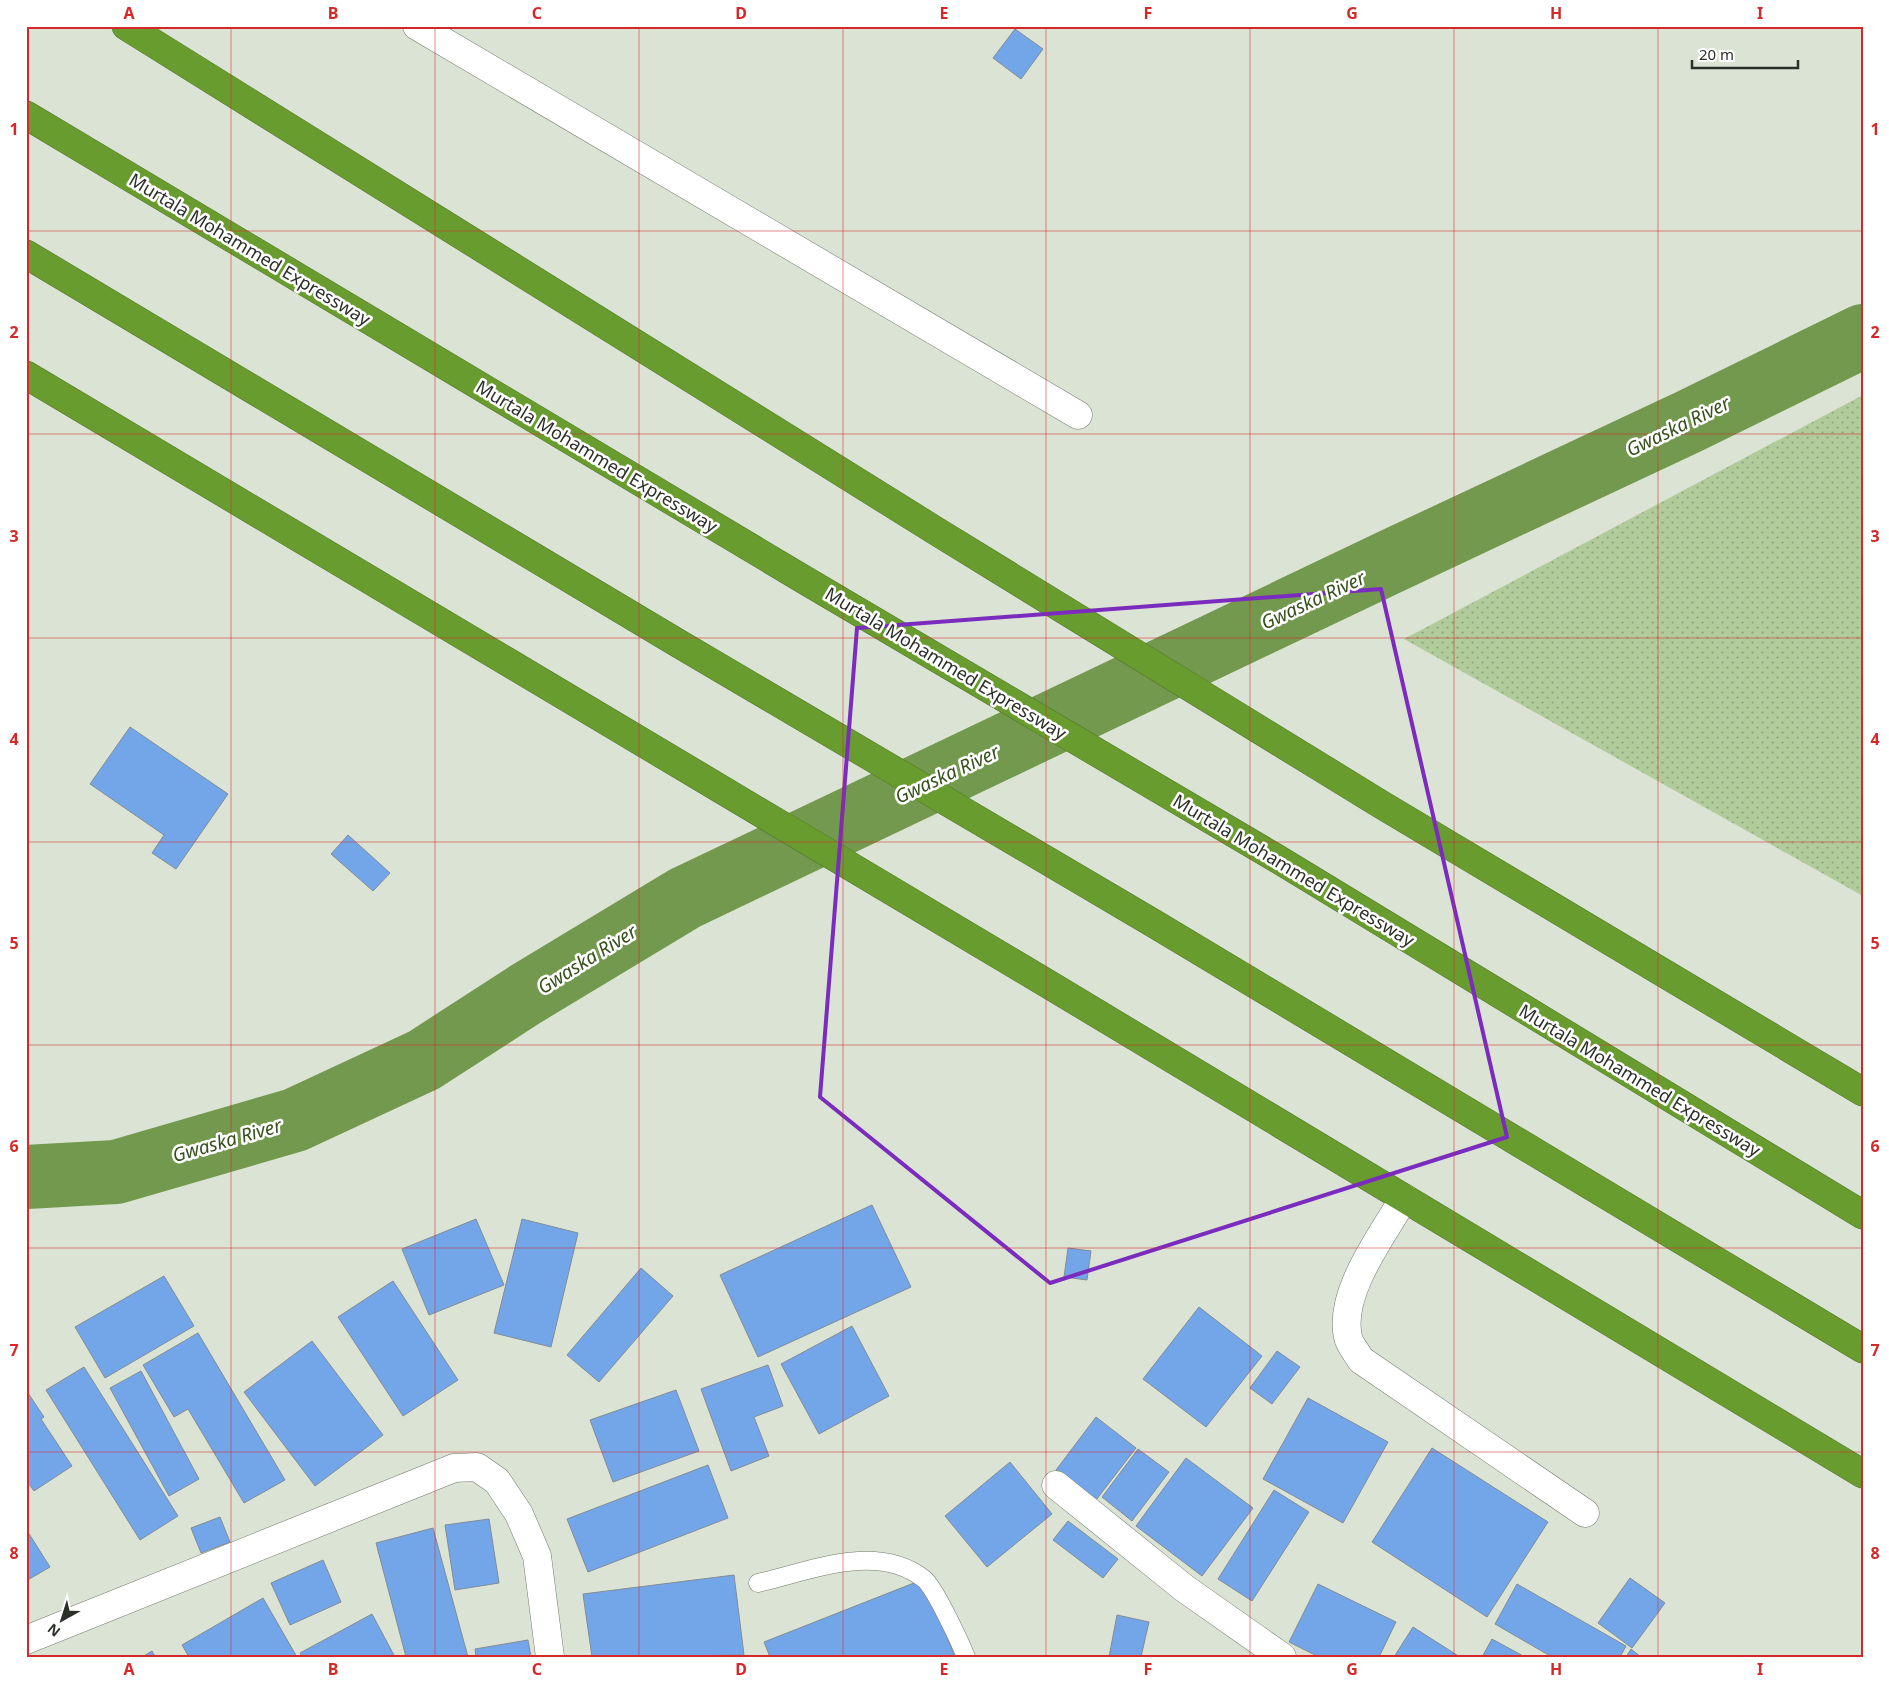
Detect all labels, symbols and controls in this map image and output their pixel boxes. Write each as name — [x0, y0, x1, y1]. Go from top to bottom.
text: A — [123, 2, 135, 24]
text: B — [328, 2, 338, 24]
text: C — [532, 2, 542, 24]
text: D — [735, 2, 747, 24]
text: E — [940, 2, 949, 24]
text: F — [1144, 2, 1152, 24]
text: G — [1346, 2, 1358, 24]
text: H — [1550, 2, 1562, 24]
text: I — [1757, 2, 1763, 24]
scale bar — [1692, 38, 1798, 70]
text: 20 m — [1699, 44, 1734, 64]
text: 1 — [9, 118, 19, 140]
text: 1 — [1870, 118, 1880, 140]
street label: Murtala Mohammed Expressway — [125, 167, 376, 331]
text: 2 — [9, 321, 19, 343]
text: 2 — [1870, 321, 1880, 343]
street label: Murtala Mohammed Expressway — [472, 374, 723, 538]
water label: Gwaska River — [1622, 389, 1736, 462]
text: 3 — [9, 525, 19, 547]
text: 3 — [1870, 525, 1880, 547]
water label: Gwaska River — [1257, 564, 1371, 636]
street label: Murtala Mohammed Expressway — [821, 581, 1072, 745]
text: 4 — [9, 728, 19, 750]
text: 4 — [1870, 728, 1880, 750]
water label: Gwaska River — [891, 738, 1005, 810]
street label: Murtala Mohammed Expressway — [1169, 788, 1420, 952]
water label: Gwaska River — [532, 917, 643, 1000]
text: 5 — [9, 932, 19, 954]
text: 5 — [1870, 932, 1880, 954]
street label: Murtala Mohammed Expressway — [1515, 998, 1766, 1162]
water label: Gwaska River — [169, 1112, 286, 1168]
text: 6 — [9, 1135, 19, 1157]
text: 6 — [1870, 1135, 1880, 1157]
text: 7 — [9, 1339, 19, 1361]
text: 7 — [1870, 1339, 1880, 1361]
text: 8 — [9, 1542, 19, 1564]
text: 8 — [1870, 1542, 1880, 1564]
north arrow — [38, 1596, 88, 1646]
text: N — [43, 1620, 64, 1641]
text: A — [123, 1658, 135, 1680]
text: B — [328, 1658, 338, 1680]
text: C — [532, 1658, 542, 1680]
text: D — [735, 1658, 747, 1680]
text: E — [940, 1658, 949, 1680]
text: F — [1144, 1658, 1152, 1680]
text: G — [1346, 1658, 1358, 1680]
text: H — [1550, 1658, 1562, 1680]
text: I — [1757, 1658, 1763, 1680]

